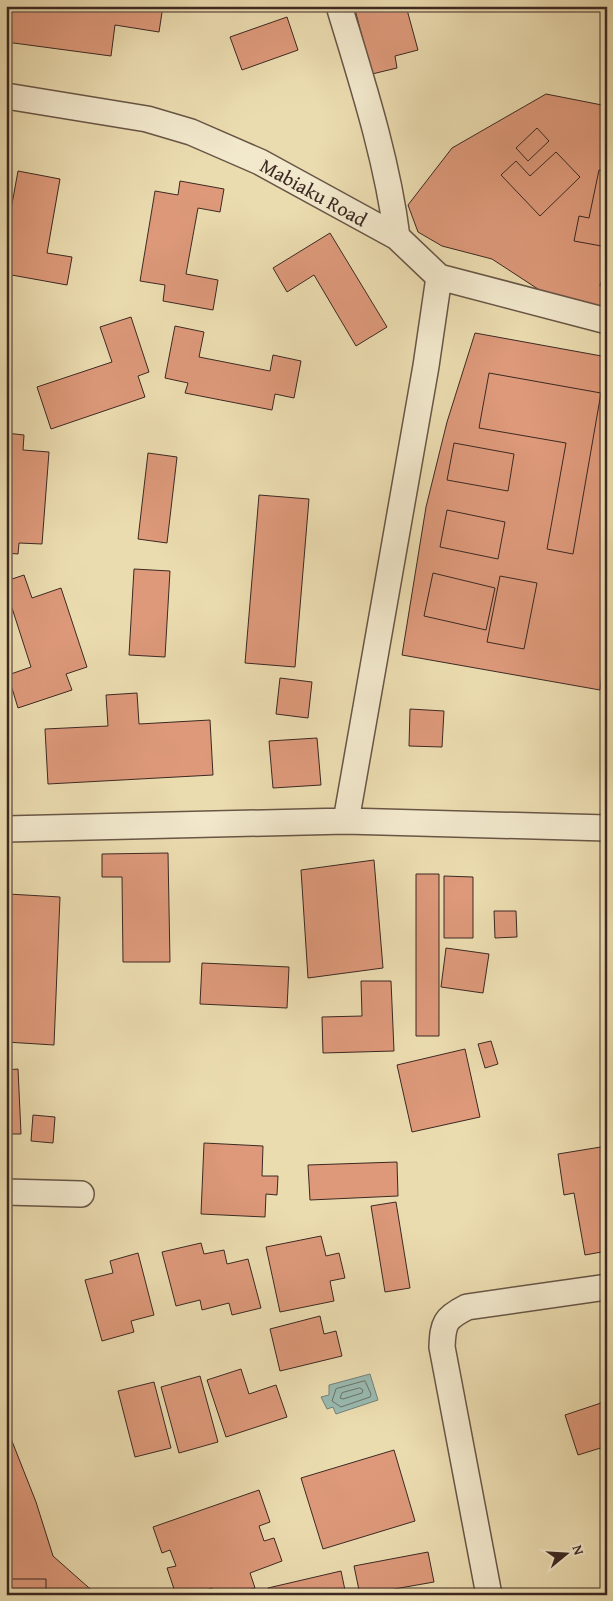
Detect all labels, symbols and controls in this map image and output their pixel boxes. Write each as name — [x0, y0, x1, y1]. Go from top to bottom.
street label: Mabiaku Road — [255, 151, 373, 234]
north arrow — [540, 1528, 590, 1578]
text: N — [567, 1542, 590, 1558]

